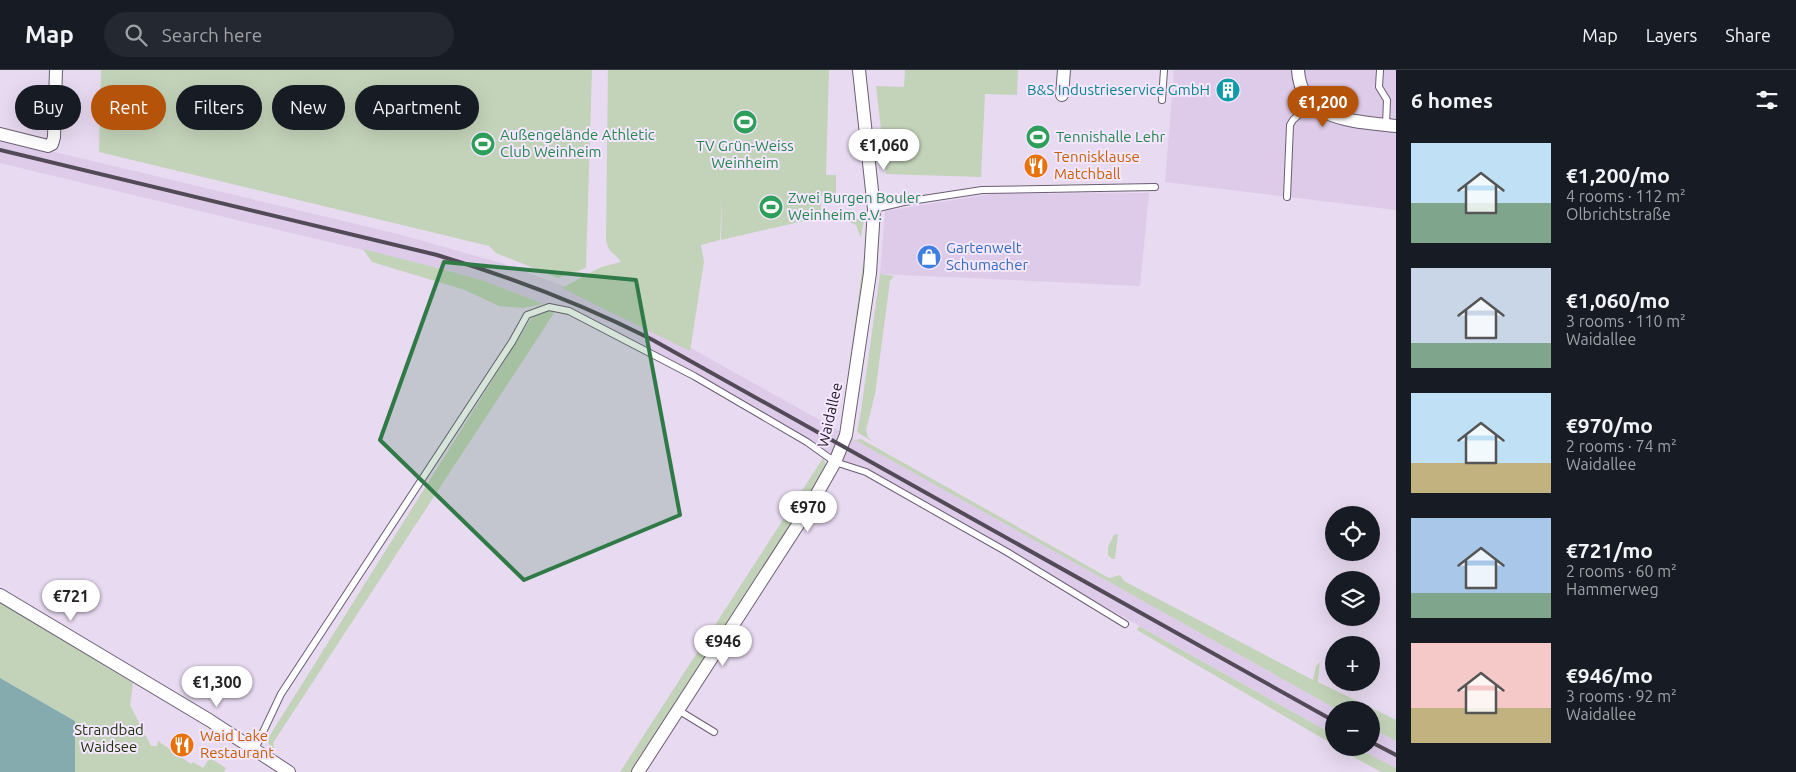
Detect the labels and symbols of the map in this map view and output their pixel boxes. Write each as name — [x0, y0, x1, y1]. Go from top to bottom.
building icon: B&S Industrieservice GmbH — [1215, 77, 1241, 103]
place label: B&S Industrieservice GmbH — [1027, 81, 1210, 98]
pin: €1,200 — [1282, 85, 1364, 128]
sports icon: TV Grün-Weiss Weinheim — [732, 109, 758, 135]
sports icon: Tennishalle Lehr — [1025, 124, 1051, 150]
place label: Außengelände Athletic Club Weinheim — [500, 126, 655, 160]
pin: €1,060 — [843, 128, 925, 171]
place label: Tennishalle Lehr — [1056, 128, 1166, 145]
sports icon: Außengelände Athletic Club Weinheim — [470, 131, 496, 157]
place label: TV Grün-Weiss Weinheim — [696, 137, 794, 171]
place label: Tennisklause Matchball — [1054, 148, 1140, 182]
restaurant icon: Tennisklause Matchball — [1023, 153, 1049, 179]
place label: Zwei Burgen Bouler Weinheim e.V. — [788, 189, 921, 223]
sports icon: Zwei Burgen Bouler Weinheim e.V. — [758, 194, 784, 220]
place label: Gartenwelt Schumacher — [946, 239, 1028, 273]
shop icon: Gartenwelt Schumacher — [916, 244, 942, 270]
street label: Waidallee — [814, 381, 845, 449]
pin: €970 — [778, 490, 838, 533]
pin: €721 — [41, 580, 101, 622]
pin: €946 — [693, 624, 753, 667]
pin: €1,300 — [176, 666, 258, 708]
park label: Strandbad Waidsee — [74, 721, 144, 755]
place label: Waid Lake Restaurant — [200, 727, 274, 761]
restaurant icon: Waid Lake Restaurant — [169, 732, 195, 758]

